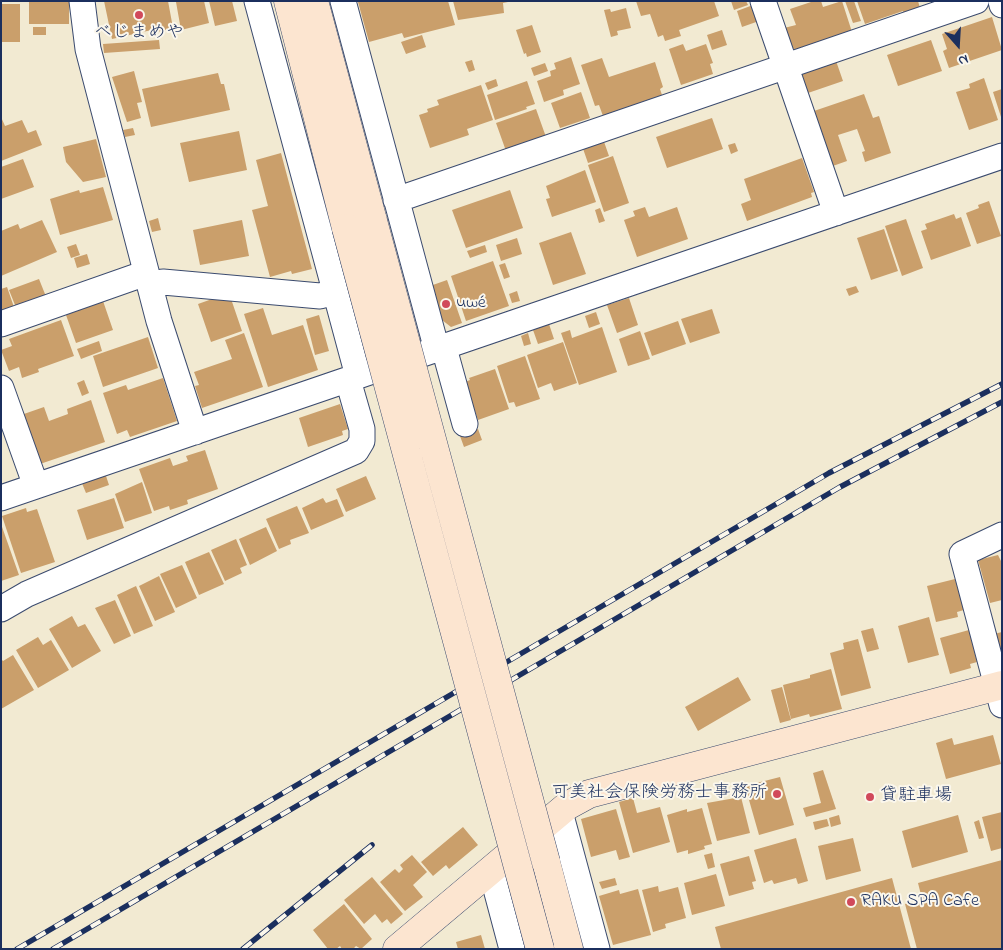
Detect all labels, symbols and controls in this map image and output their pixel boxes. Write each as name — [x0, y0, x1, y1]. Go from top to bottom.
marker: べじまめや — [133, 9, 145, 21]
north arrow — [933, 20, 983, 70]
place label: べじまめや — [94, 23, 184, 45]
text: N — [955, 48, 971, 71]
place label: uwé — [456, 293, 486, 315]
marker: uwé — [440, 298, 452, 310]
place label: 可美社会保険労務士事務所 — [551, 783, 767, 805]
place label: 貸駐車場 — [880, 786, 952, 808]
marker: 可美社会保険労務士事務所 — [771, 788, 783, 800]
marker: 貸駐車場 — [864, 791, 876, 803]
place label: RAKU SPA Cafe — [861, 891, 979, 913]
marker: RAKU SPA Cafe — [845, 896, 857, 908]

